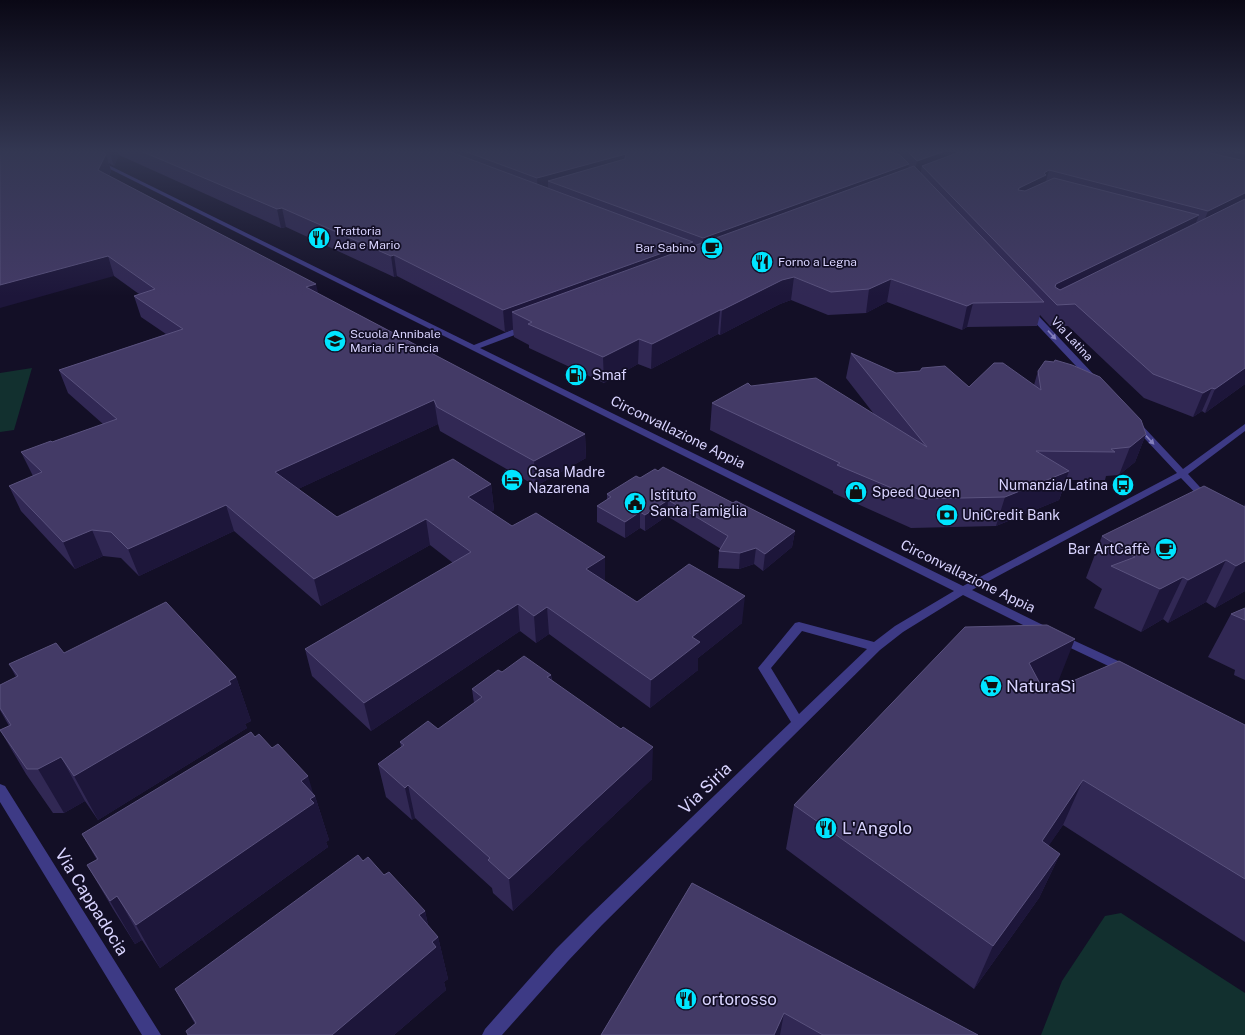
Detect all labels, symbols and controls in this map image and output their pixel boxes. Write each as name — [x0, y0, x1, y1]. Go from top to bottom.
place label: Trattoria Ada e Mario — [334, 224, 400, 252]
restaurant icon: Trattoria Ada e Mario — [306, 225, 332, 251]
cafe icon: Bar Sabino — [699, 235, 725, 261]
place label: Bar Sabino — [635, 241, 696, 255]
restaurant icon: Forno a Legna — [749, 249, 775, 275]
place label: Forno a Legna — [778, 255, 857, 269]
street label: Via Latina — [1048, 314, 1096, 364]
place label: Scuola Annibale Maria di Francia — [350, 327, 441, 355]
school or university icon: Scuola Annibale Maria di Francia — [322, 328, 348, 354]
one-way arrow — [1047, 330, 1057, 340]
fuel station icon: Smaf — [563, 362, 589, 388]
place label: Smaf — [592, 367, 627, 383]
street label: Circonvallazione Appia — [608, 392, 748, 472]
one-way arrow — [1146, 434, 1155, 445]
place label: Casa Madre Nazarena — [528, 464, 605, 496]
hotel icon: Casa Madre Nazarena — [499, 467, 525, 493]
bus stop icon: Numanzia/Latina — [1110, 472, 1136, 498]
place label: Numanzia/Latina — [998, 477, 1108, 493]
shop icon: Speed Queen — [843, 479, 869, 505]
place label: Speed Queen — [872, 484, 960, 500]
place label: Istituto Santa Famiglia — [650, 487, 747, 519]
public building icon: Istituto Santa Famiglia — [622, 490, 648, 516]
bank icon: UniCredit Bank — [934, 502, 960, 528]
place label: UniCredit Bank — [962, 507, 1060, 523]
street label: Circonvallazione Appia — [898, 536, 1038, 616]
cafe icon: Bar ArtCaffè — [1153, 536, 1179, 562]
place label: Bar ArtCaffè — [1068, 541, 1150, 557]
supermarket icon: NaturaSì — [978, 673, 1004, 699]
place label: NaturaSì — [1006, 676, 1076, 696]
street label: Via Siria — [675, 758, 735, 818]
restaurant icon: L'Angolo — [813, 815, 839, 841]
place label: L'Angolo — [842, 818, 912, 838]
street label: Via Cappadocia — [51, 845, 133, 959]
restaurant icon: ortorosso — [673, 986, 699, 1012]
place label: ortorosso — [702, 989, 777, 1009]

